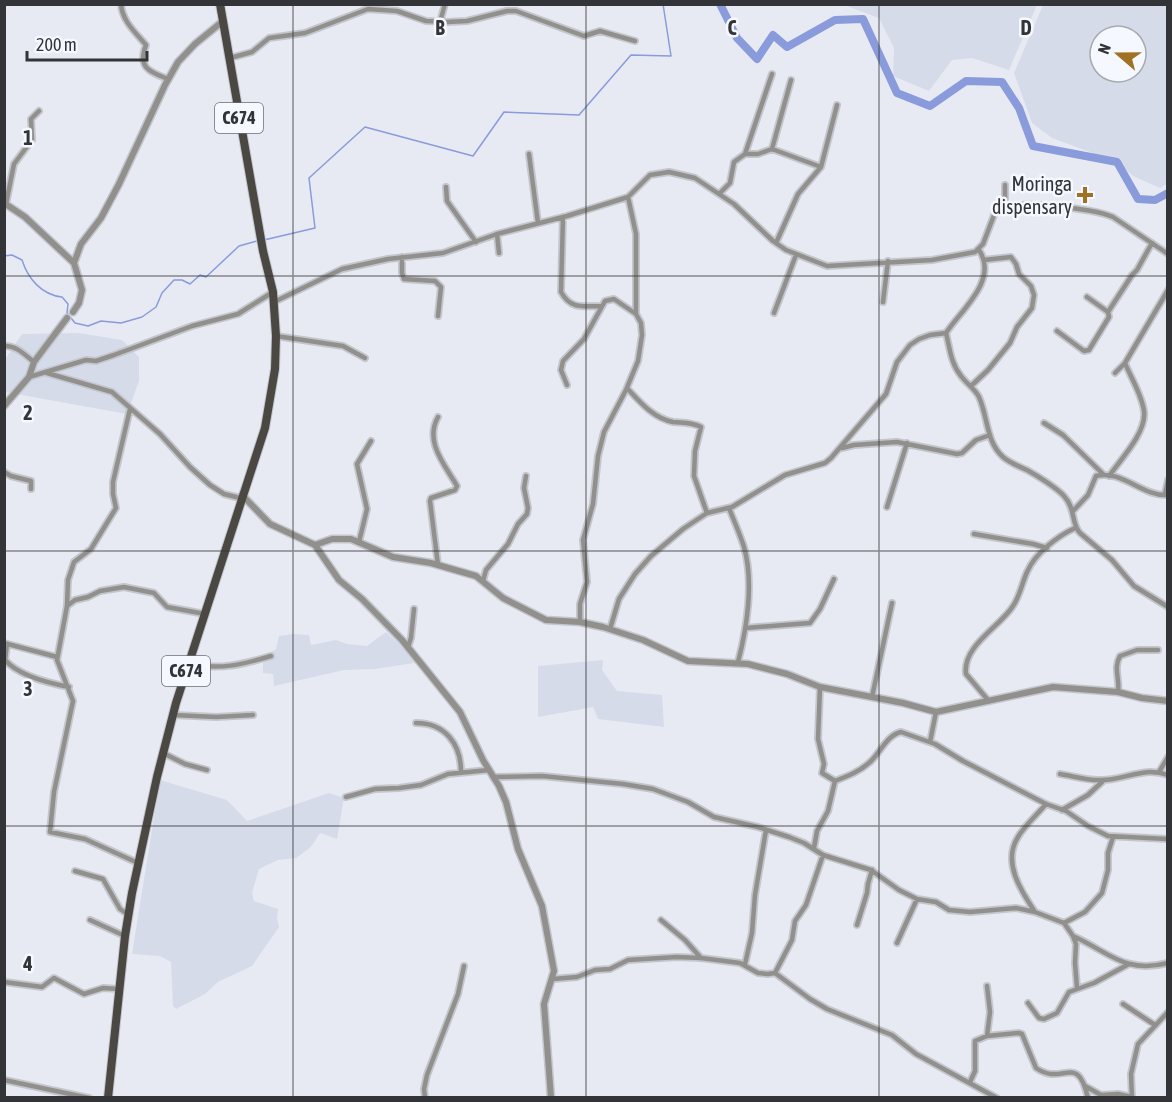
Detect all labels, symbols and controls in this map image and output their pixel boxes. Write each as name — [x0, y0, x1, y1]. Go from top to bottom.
text: B — [435, 16, 445, 39]
text: C — [728, 16, 737, 39]
text: D — [1020, 16, 1032, 39]
scale bar — [27, 24, 147, 62]
north arrow — [1088, 24, 1148, 84]
text: 200 m — [36, 34, 77, 55]
text: N — [1094, 41, 1114, 56]
road number: C674 — [215, 103, 263, 133]
text: 1 — [23, 126, 33, 149]
place label: Moringa dispensary — [992, 172, 1072, 218]
marker: Moringa dispensary — [1076, 186, 1094, 204]
text: 2 — [23, 401, 33, 424]
road number: C674 — [162, 656, 210, 686]
text: 3 — [23, 677, 33, 700]
text: 4 — [22, 952, 33, 975]

